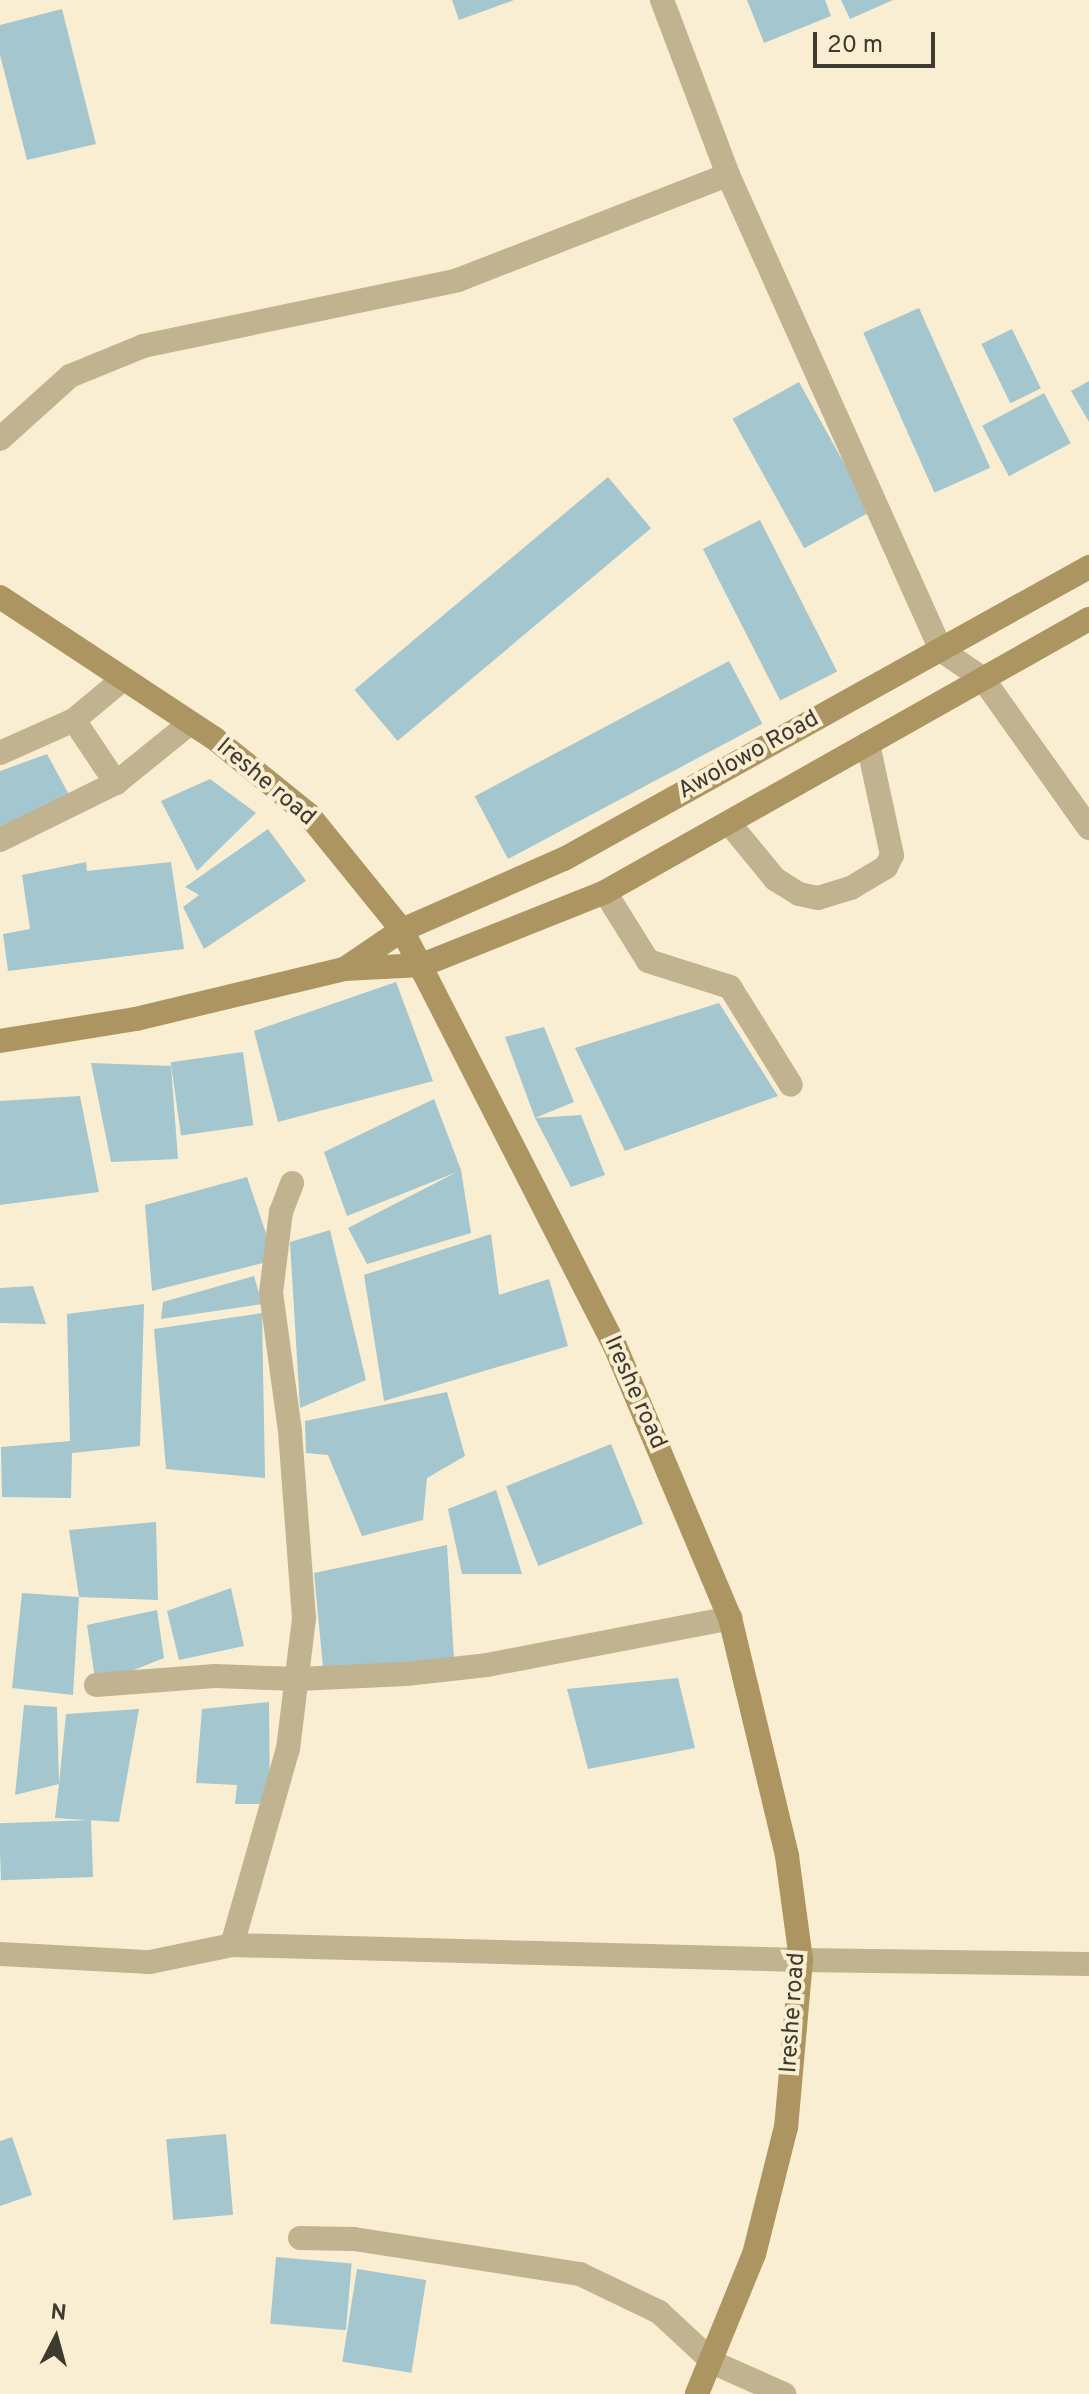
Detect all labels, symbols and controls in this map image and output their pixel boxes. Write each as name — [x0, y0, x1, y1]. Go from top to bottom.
scale bar — [817, 16, 939, 66]
text: 20 m — [827, 31, 883, 61]
street label: Awolowo Road — [673, 705, 825, 807]
street label: Ireshe road — [209, 733, 321, 833]
street label: Ireshe road — [596, 1332, 672, 1454]
street label: Ireshe road — [775, 1952, 813, 2074]
north arrow — [16, 2298, 96, 2378]
text: N — [49, 2299, 68, 2328]

